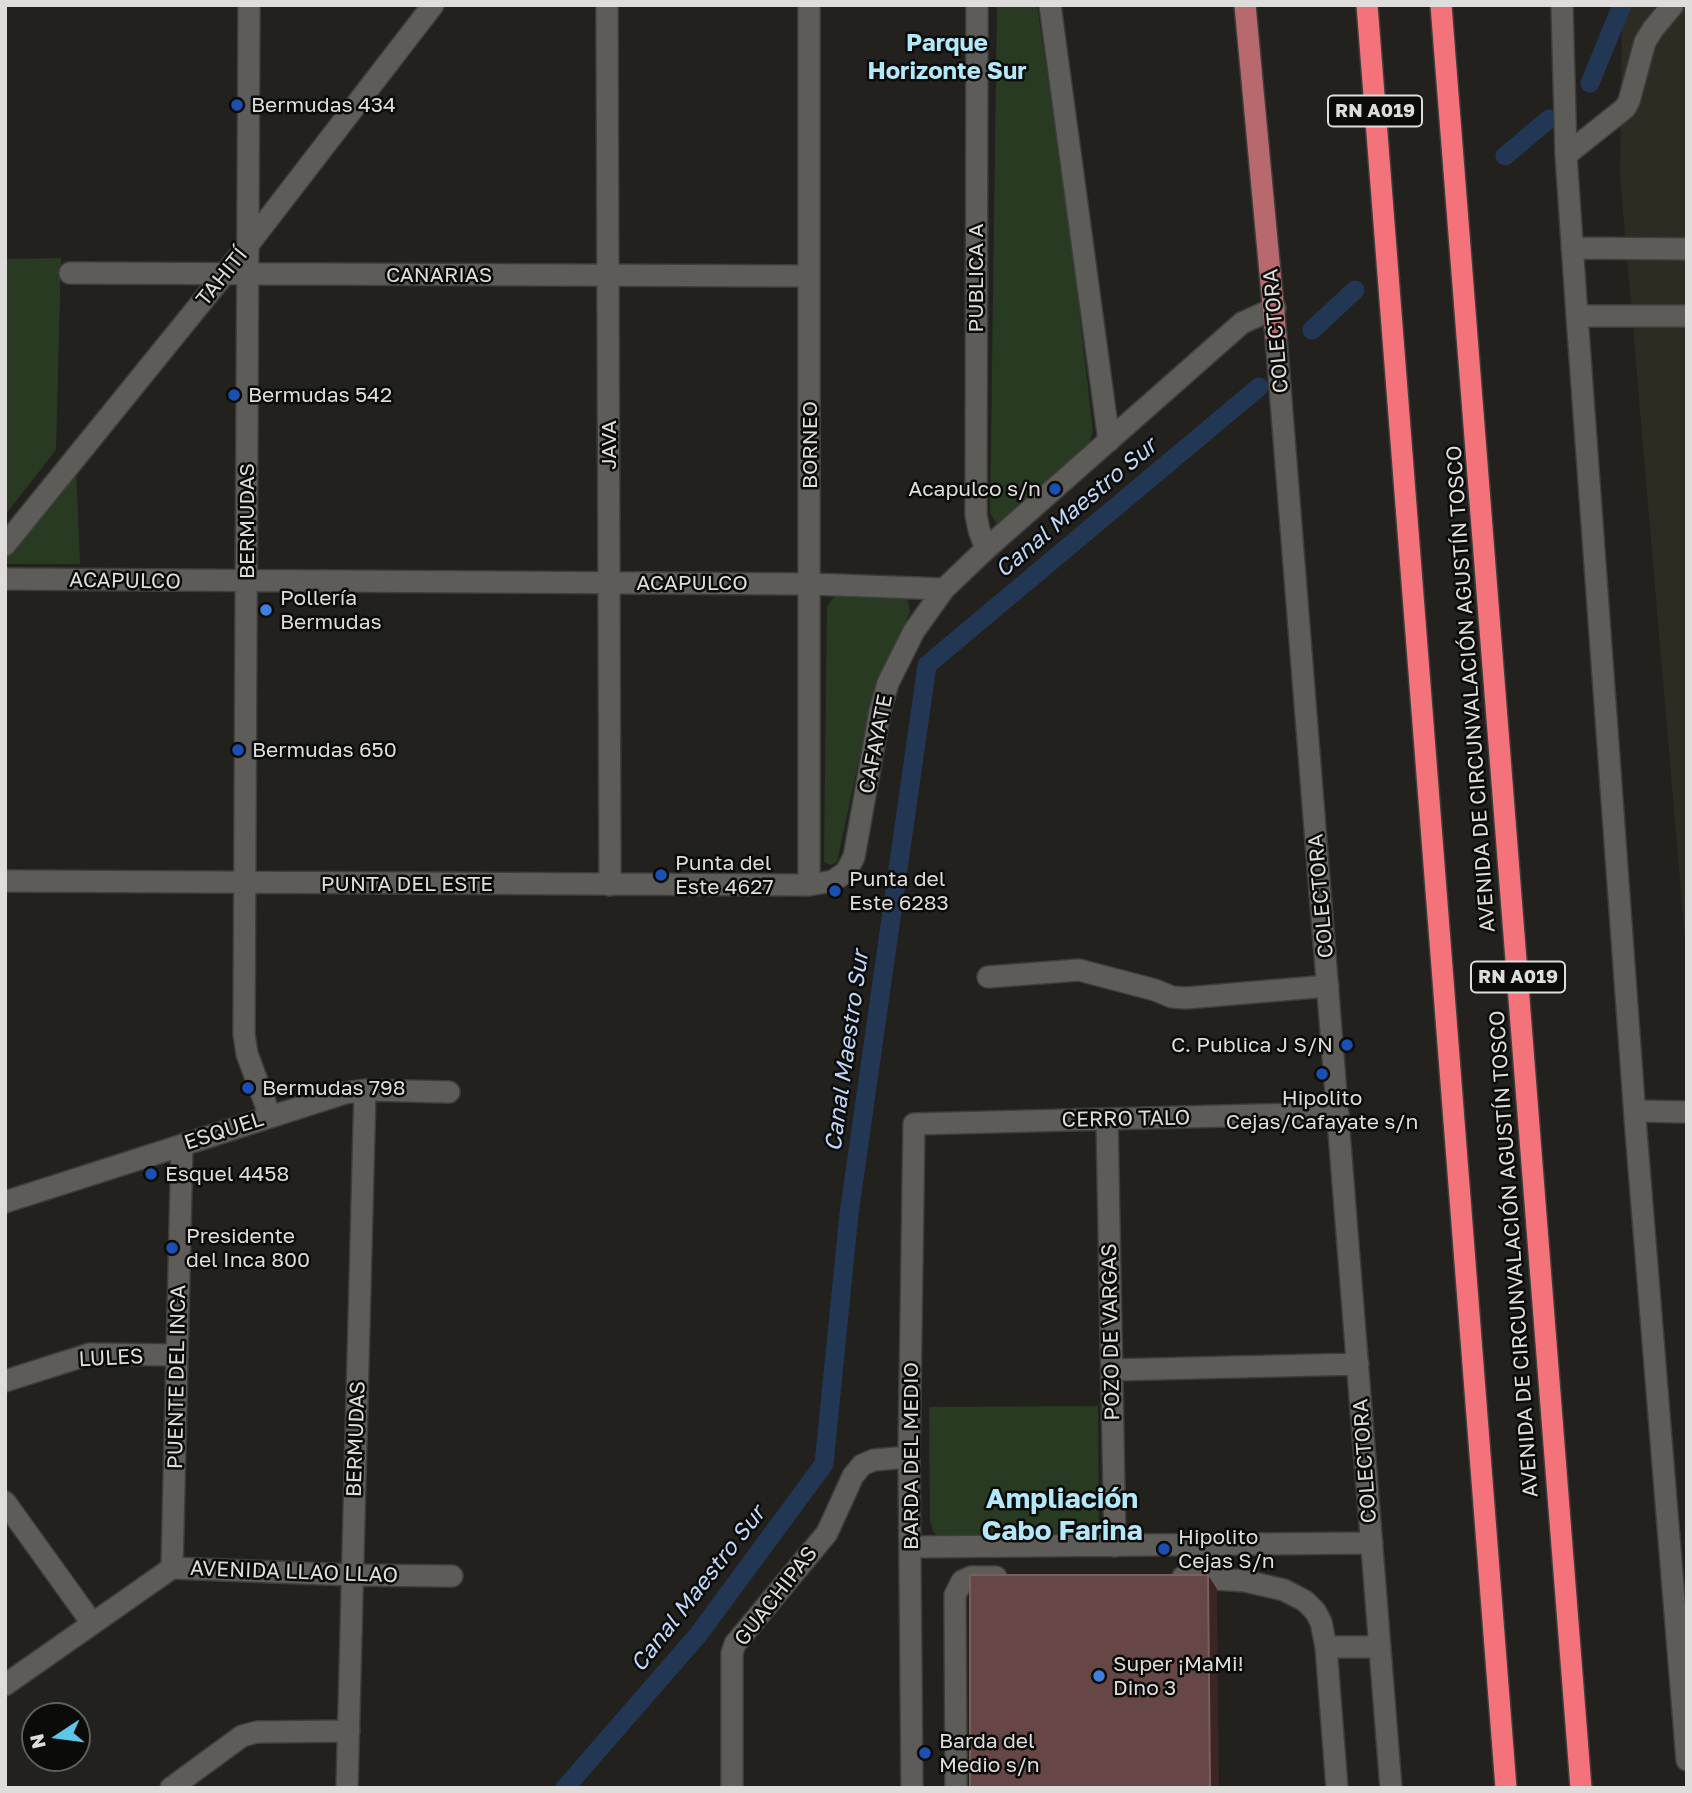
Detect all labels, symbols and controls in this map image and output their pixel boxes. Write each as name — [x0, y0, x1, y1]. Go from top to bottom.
district label: Parque Horizonte Sur — [867, 29, 1027, 85]
place label: Bermudas 434 — [251, 92, 396, 118]
road number: RN A019 — [1328, 96, 1422, 127]
marker: Bermudas 434 — [229, 97, 245, 113]
street label: PUBLICA A — [963, 224, 989, 332]
street label: TAHITÍ — [191, 243, 253, 311]
street label: CANARIAS — [386, 262, 492, 288]
street label: COLECTORA — [1258, 268, 1294, 394]
place label: Bermudas 542 — [248, 382, 392, 408]
marker: Bermudas 542 — [226, 387, 242, 403]
street label: BORNEO — [797, 401, 823, 489]
street label: JAVA — [596, 420, 622, 470]
water label: Canal Maestro Sur — [990, 432, 1162, 584]
street label: AVENIDA DE CIRCUNVALACIÓN AGUSTÍN TOSCO — [1441, 445, 1501, 933]
street label: BERMUDAS — [234, 463, 260, 579]
place label: Acapulco s/n — [908, 476, 1041, 502]
marker: Acapulco s/n — [1047, 481, 1063, 497]
street label: ACAPULCO — [69, 567, 181, 595]
street label: ACAPULCO — [636, 570, 748, 596]
place label: Pollería Bermudas — [280, 585, 382, 635]
marker: Pollería Bermudas — [258, 602, 274, 618]
street label: CAFAYATE — [854, 692, 898, 796]
place label: Bermudas 650 — [252, 737, 397, 763]
marker: Bermudas 650 — [230, 742, 246, 758]
street label: COLECTORA — [1303, 833, 1339, 959]
place label: Punta del Este 4627 — [675, 850, 774, 900]
place label: Punta del Este 6283 — [849, 866, 949, 916]
marker: Punta del Este 4627 — [653, 867, 669, 883]
street label: PUNTA DEL ESTE — [321, 871, 493, 897]
marker: Punta del Este 6283 — [827, 883, 843, 899]
water label: Canal Maestro Sur — [819, 949, 875, 1153]
road number: RN A019 — [1471, 962, 1565, 993]
street label: AVENIDA DE CIRCUNVALACIÓN AGUSTÍN TOSCO — [1484, 1010, 1544, 1498]
place label: C. Publica J S/N — [1171, 1032, 1333, 1058]
marker: C. Publica J S/N — [1339, 1037, 1355, 1053]
marker: Hipolito Cejas/Cafayate s/n — [1314, 1066, 1330, 1082]
place label: Bermudas 798 — [262, 1075, 406, 1101]
marker: Bermudas 798 — [240, 1080, 256, 1096]
place label: Hipolito Cejas/Cafayate s/n — [1226, 1085, 1418, 1135]
street label: CERRO TALO — [1062, 1105, 1190, 1133]
street label: ESQUEL — [181, 1106, 267, 1156]
place label: Esquel 4458 — [165, 1161, 289, 1187]
marker: Esquel 4458 — [143, 1166, 159, 1182]
place label: Presidente del Inca 800 — [186, 1223, 310, 1273]
marker: Presidente del Inca 800 — [164, 1240, 180, 1256]
street label: POZO DE VARGAS — [1097, 1243, 1125, 1421]
street label: PUENTE DEL INCA — [163, 1285, 191, 1469]
street label: LULES — [78, 1344, 144, 1372]
street label: BARDA DEL MEDIO — [898, 1362, 924, 1550]
street label: BERMUDAS — [341, 1381, 371, 1497]
street label: COLECTORA — [1348, 1398, 1382, 1524]
district label: Ampliación Cabo Farina — [981, 1482, 1143, 1548]
water label: Canal Maestro Sur — [625, 1501, 771, 1677]
place label: Hipolito Cejas S/n — [1178, 1524, 1275, 1574]
street label: GUACHIPAS — [729, 1541, 823, 1651]
marker: Hipolito Cejas S/n — [1156, 1541, 1172, 1557]
street label: AVENIDA LLAO LLAO — [190, 1556, 398, 1588]
place label: Super ¡MaMi! Dino 3 — [1113, 1651, 1244, 1701]
marker: Super ¡MaMi! Dino 3 — [1091, 1668, 1107, 1684]
north arrow — [21, 1702, 91, 1772]
place label: Barda del Medio s/n — [939, 1728, 1040, 1778]
text: N — [24, 1732, 50, 1751]
marker: Barda del Medio s/n — [917, 1745, 933, 1761]

